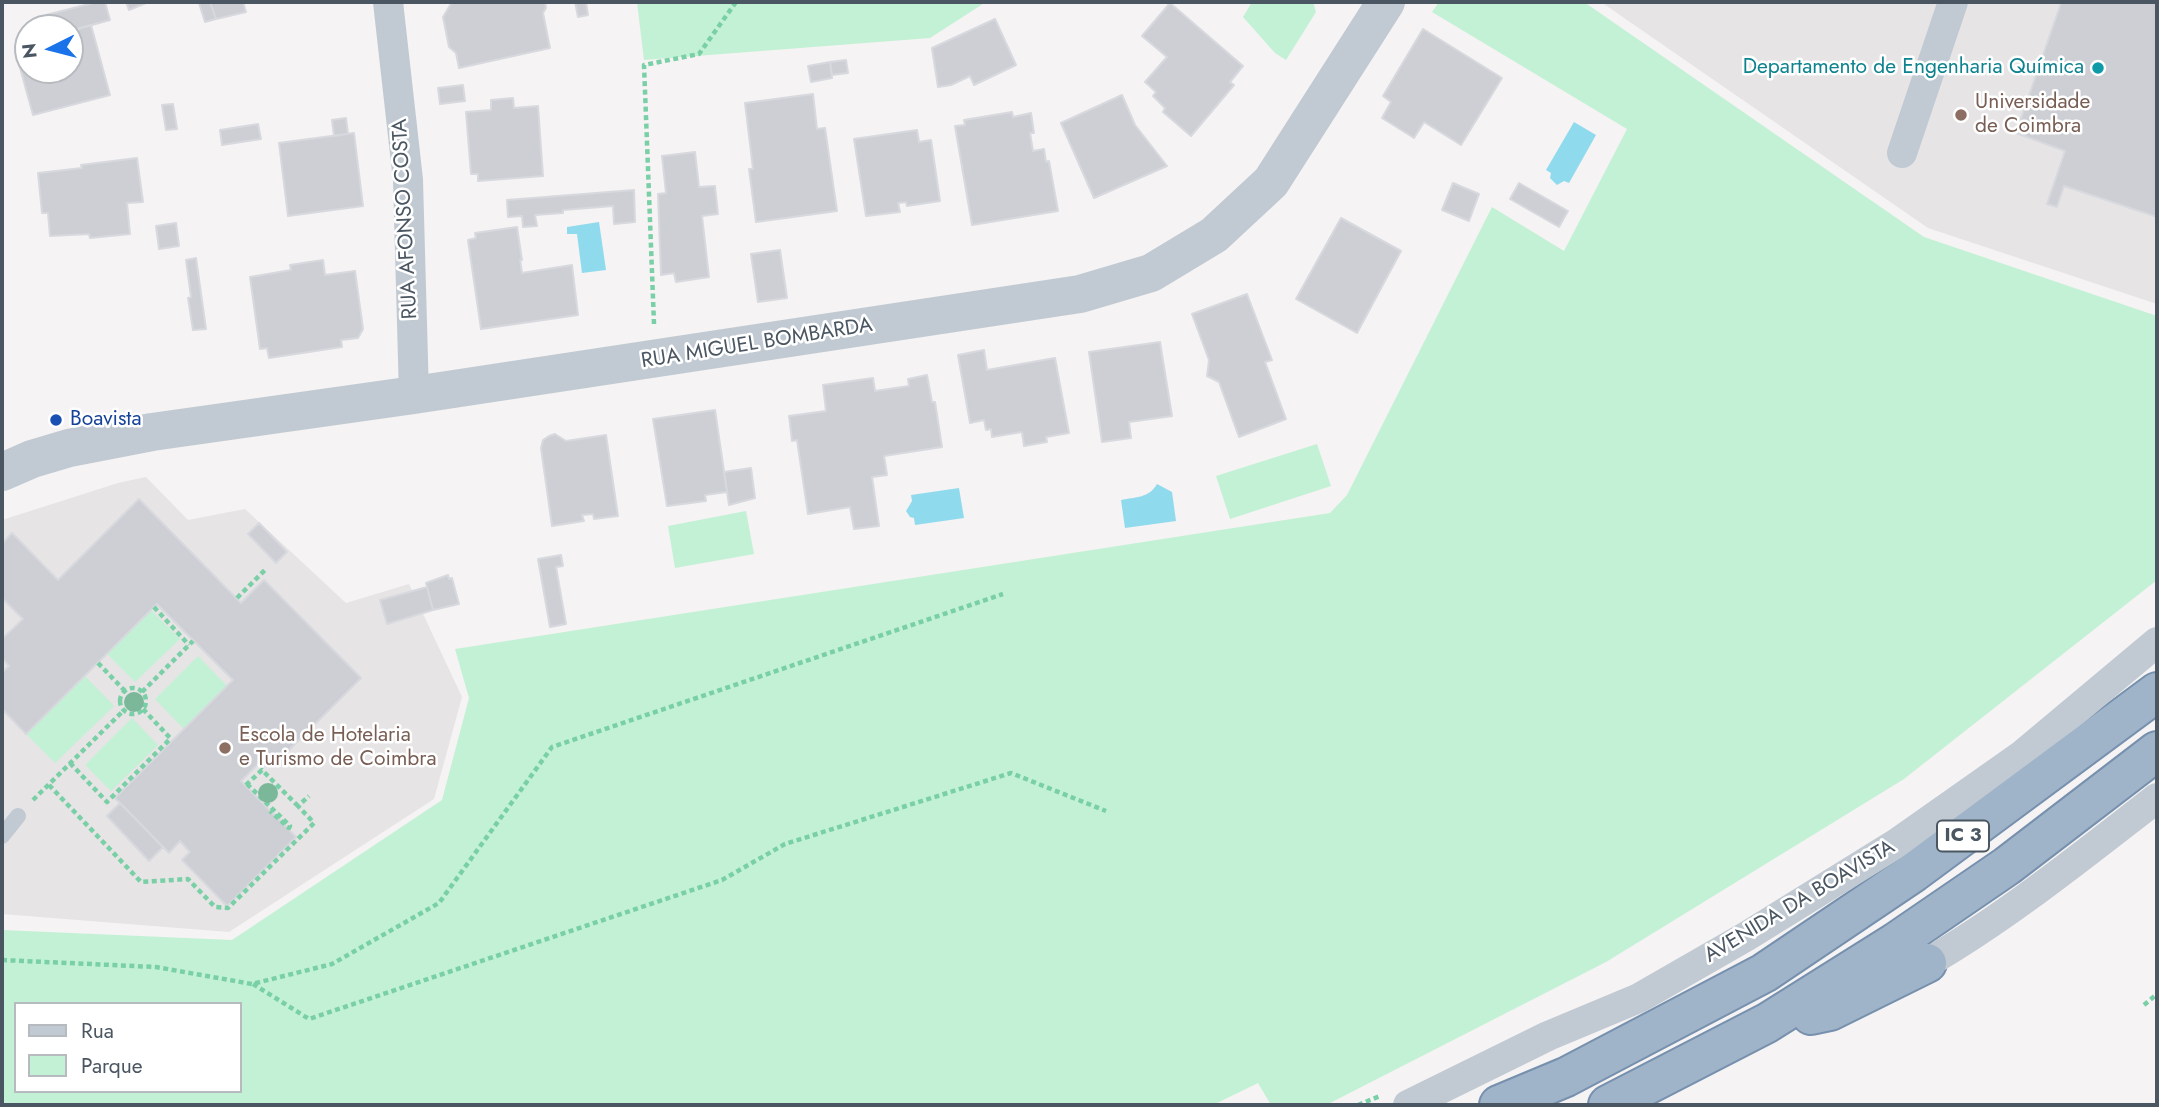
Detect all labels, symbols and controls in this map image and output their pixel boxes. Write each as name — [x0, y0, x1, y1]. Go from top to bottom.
north arrow — [14, 14, 84, 84]
text: N — [15, 42, 44, 60]
place label: Departamento de Engenharia Química — [1743, 55, 2084, 81]
marker: Departamento de Engenharia Química — [2090, 60, 2106, 76]
place label: Universidade de Coimbra — [1975, 90, 2090, 140]
marker: Universidade de Coimbra — [1953, 107, 1969, 123]
street label: RUA AFONSO COSTA — [388, 118, 424, 320]
street label: RUA MIGUEL BOMBARDA — [640, 313, 874, 375]
place label: Boavista — [70, 407, 141, 433]
marker: Boavista — [48, 412, 64, 428]
place label: Escola de Hotelaria e Turismo de Coimbra — [239, 723, 437, 773]
marker: Escola de Hotelaria e Turismo de Coimbra — [217, 740, 233, 756]
road number: IC 3 — [1937, 820, 1989, 852]
street label: AVENIDA DA BOAVISTA — [1700, 835, 1900, 969]
legend — [14, 1002, 242, 1093]
text: Rua — [81, 1016, 114, 1046]
text: Parque — [81, 1051, 143, 1081]

